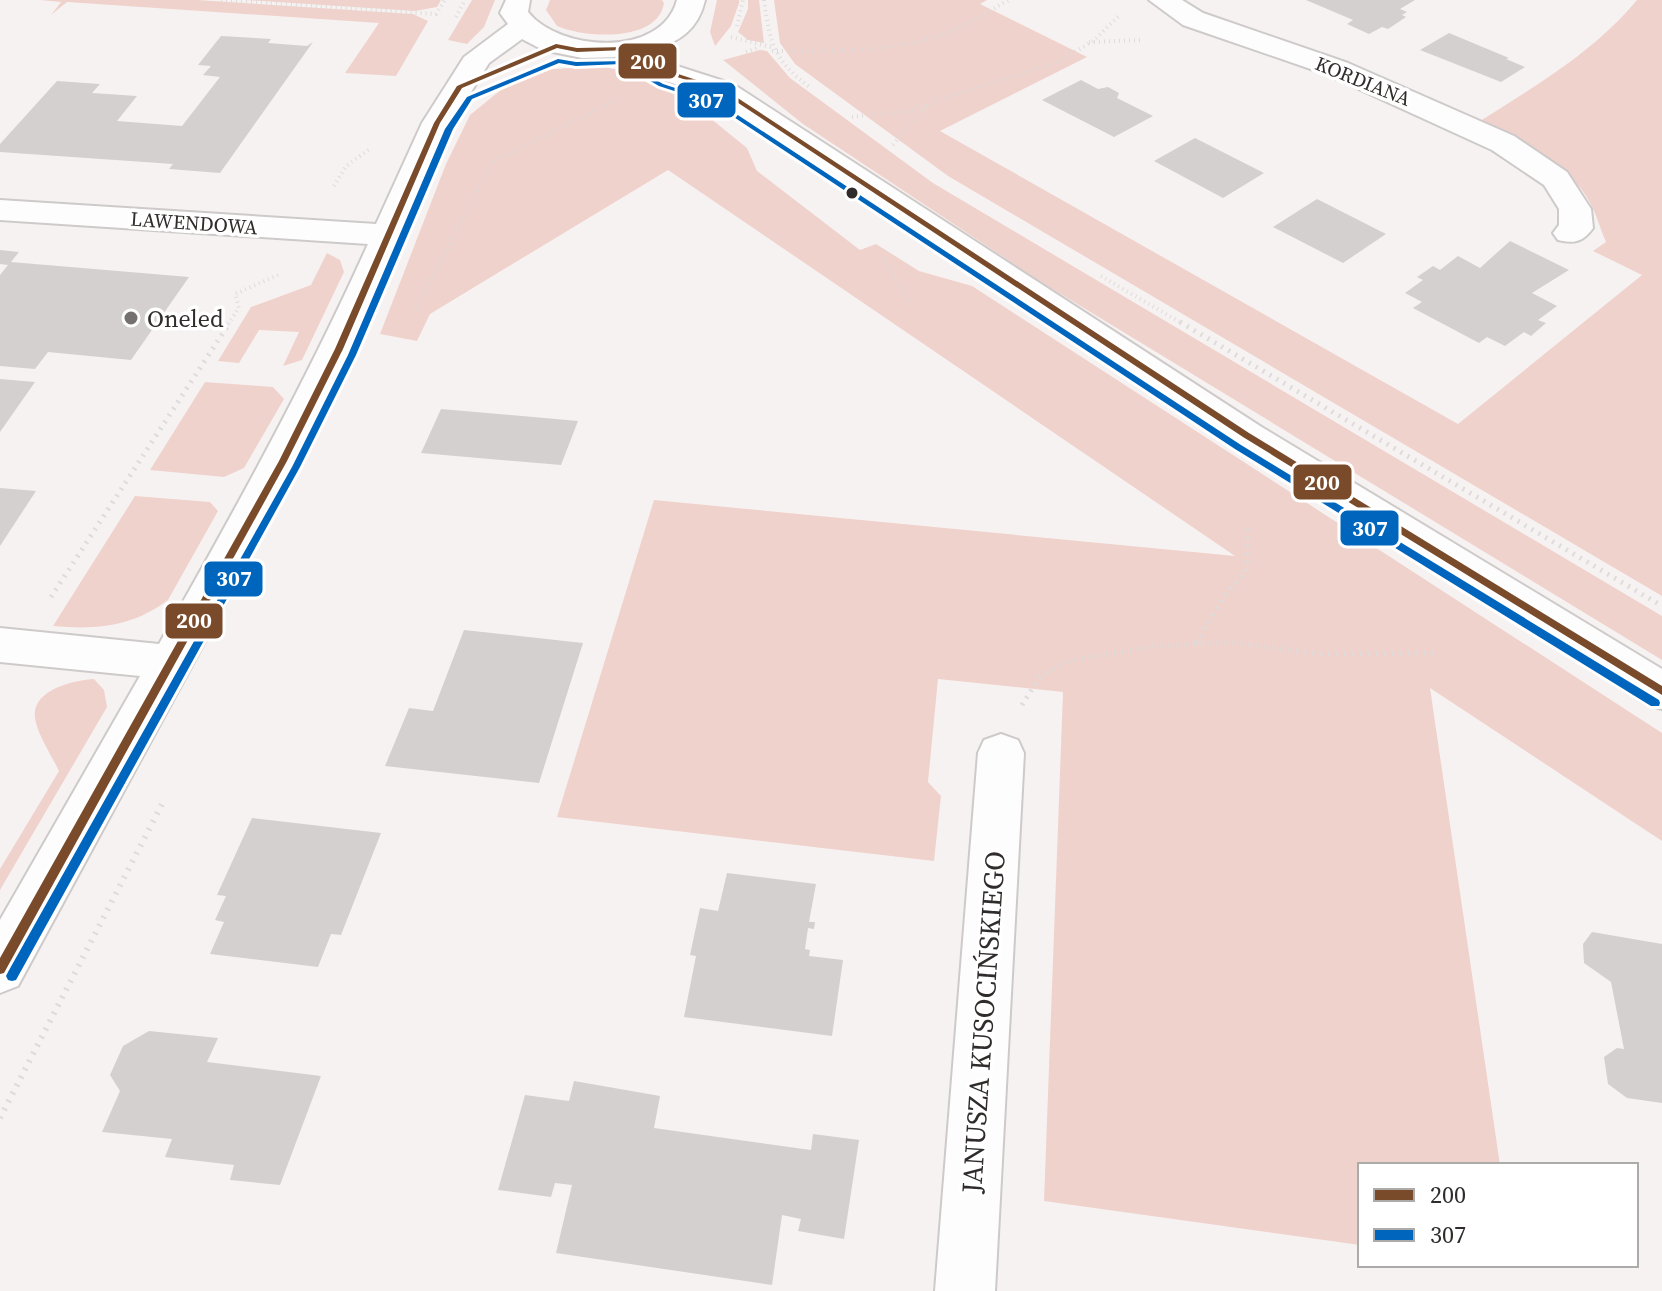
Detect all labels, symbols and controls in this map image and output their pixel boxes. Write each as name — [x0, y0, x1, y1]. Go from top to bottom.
line badge: 200 — [617, 42, 678, 80]
text: 200 — [630, 46, 666, 76]
street label: KORDIANA — [1311, 49, 1416, 113]
line badge: 307 — [676, 81, 737, 119]
text: 307 — [688, 85, 724, 115]
unlabelled marker — [844, 185, 860, 201]
street label: LAWENDOWA — [130, 205, 259, 241]
place label: Oneled — [147, 302, 224, 335]
marker: Oneled — [122, 309, 140, 327]
line badge: 200 — [1292, 463, 1353, 501]
text: 200 — [1304, 467, 1340, 497]
line badge: 307 — [1339, 509, 1400, 547]
text: 307 — [1352, 513, 1388, 543]
line badge: 307 — [203, 560, 264, 598]
text: 307 — [216, 563, 252, 593]
line badge: 200 — [164, 602, 224, 640]
text: 200 — [176, 605, 212, 635]
street label: JANUSZA KUSOCIŃSKIEGO — [952, 850, 1014, 1195]
legend — [1358, 1163, 1638, 1267]
text: 200 — [1430, 1178, 1466, 1211]
text: 307 — [1430, 1218, 1466, 1251]

